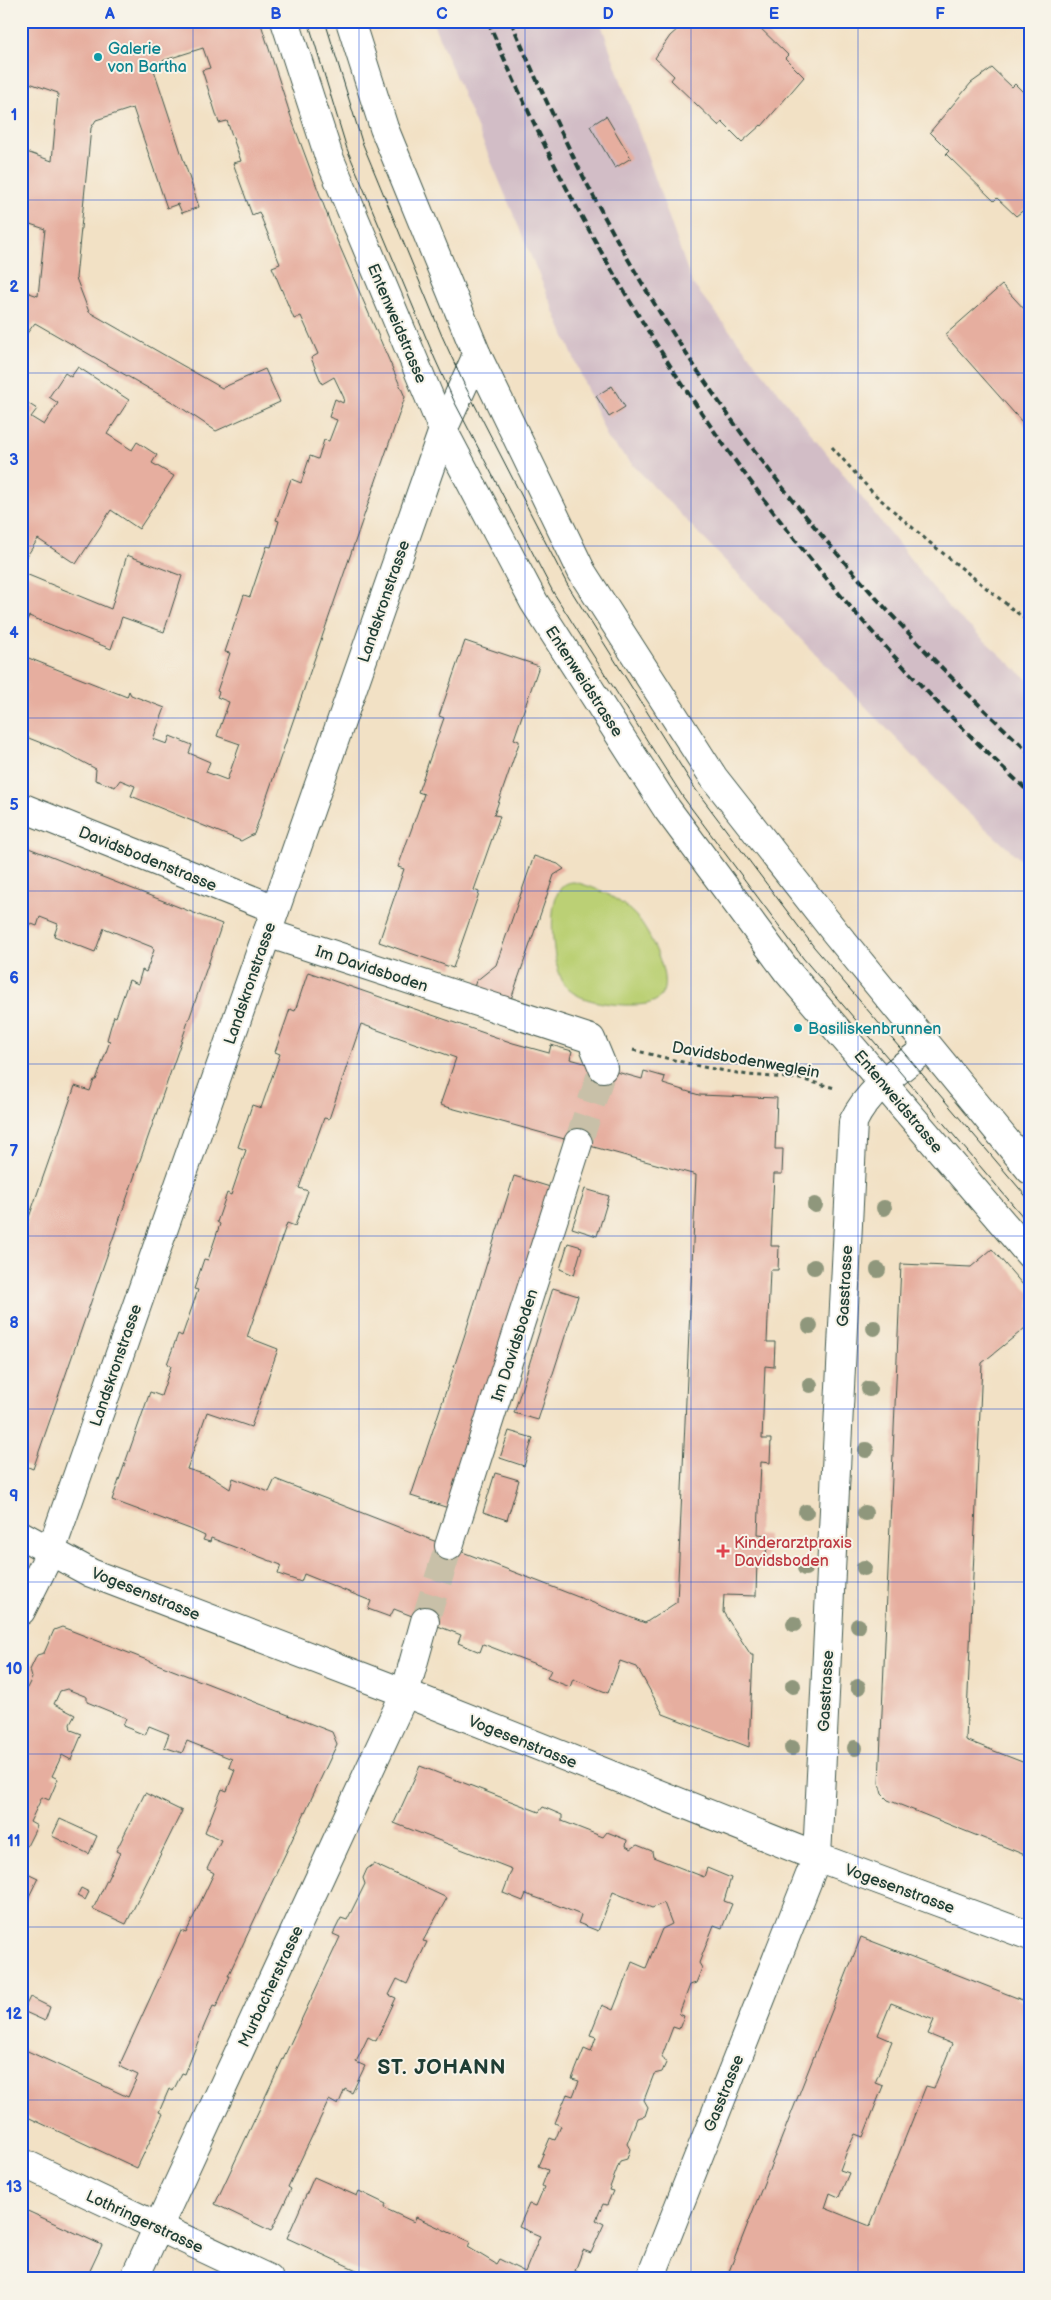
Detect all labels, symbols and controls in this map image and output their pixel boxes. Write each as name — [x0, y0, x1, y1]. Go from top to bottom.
text: A — [104, 5, 115, 24]
text: B — [270, 5, 282, 24]
text: C — [436, 5, 448, 24]
text: D — [602, 5, 614, 24]
text: E — [769, 5, 779, 24]
text: F — [935, 5, 945, 24]
place label: Galerie von Bartha — [107, 40, 187, 77]
marker: Galerie von Bartha — [92, 51, 104, 63]
text: 1 — [11, 106, 17, 125]
street label: Entenweidstrasse — [363, 261, 431, 387]
text: 2 — [9, 278, 19, 297]
text: 3 — [9, 451, 19, 470]
street label: Landskronstrasse — [355, 537, 414, 665]
street label: Entenweidstrasse — [541, 623, 627, 741]
text: 4 — [9, 624, 19, 643]
text: 5 — [9, 796, 19, 815]
street label: Davidsbodenstrasse — [76, 823, 220, 896]
street label: Landskronstrasse — [221, 919, 280, 1047]
street label: Im Davidsboden — [313, 942, 430, 997]
text: 6 — [9, 969, 19, 988]
place label: Basiliskenbrunnen — [808, 1020, 941, 1039]
marker: Basiliskenbrunnen — [792, 1022, 804, 1034]
street label: Davidsbodenweglein — [670, 1038, 821, 1083]
street label: Entenweidstrasse — [849, 1047, 947, 1158]
text: 7 — [10, 1142, 19, 1161]
street label: Gasstrasse — [834, 1244, 857, 1327]
street label: Im Davidsboden — [488, 1287, 543, 1404]
street label: Landskronstrasse — [87, 1301, 146, 1429]
text: 8 — [9, 1314, 19, 1333]
text: 9 — [9, 1487, 19, 1506]
place label: Kinderarztpraxis Davidsboden — [734, 1534, 852, 1571]
marker: Kinderarztpraxis Davidsboden — [716, 1544, 730, 1558]
street label: Vogesenstrasse — [88, 1564, 203, 1625]
street label: Gasstrasse — [815, 1649, 838, 1732]
text: 10 — [6, 1660, 22, 1679]
street label: Vogesenstrasse — [465, 1712, 580, 1773]
text: 11 — [7, 1832, 21, 1851]
street label: Vogesenstrasse — [842, 1861, 958, 1918]
street label: Murbacherstrasse — [235, 1922, 308, 2050]
text: 12 — [6, 2005, 23, 2024]
street label: Gasstrasse — [700, 2052, 749, 2135]
district label: ST. JOHANN — [377, 2055, 507, 2080]
text: 13 — [6, 2178, 22, 2197]
street label: Lothringerstrasse — [83, 2187, 206, 2258]

